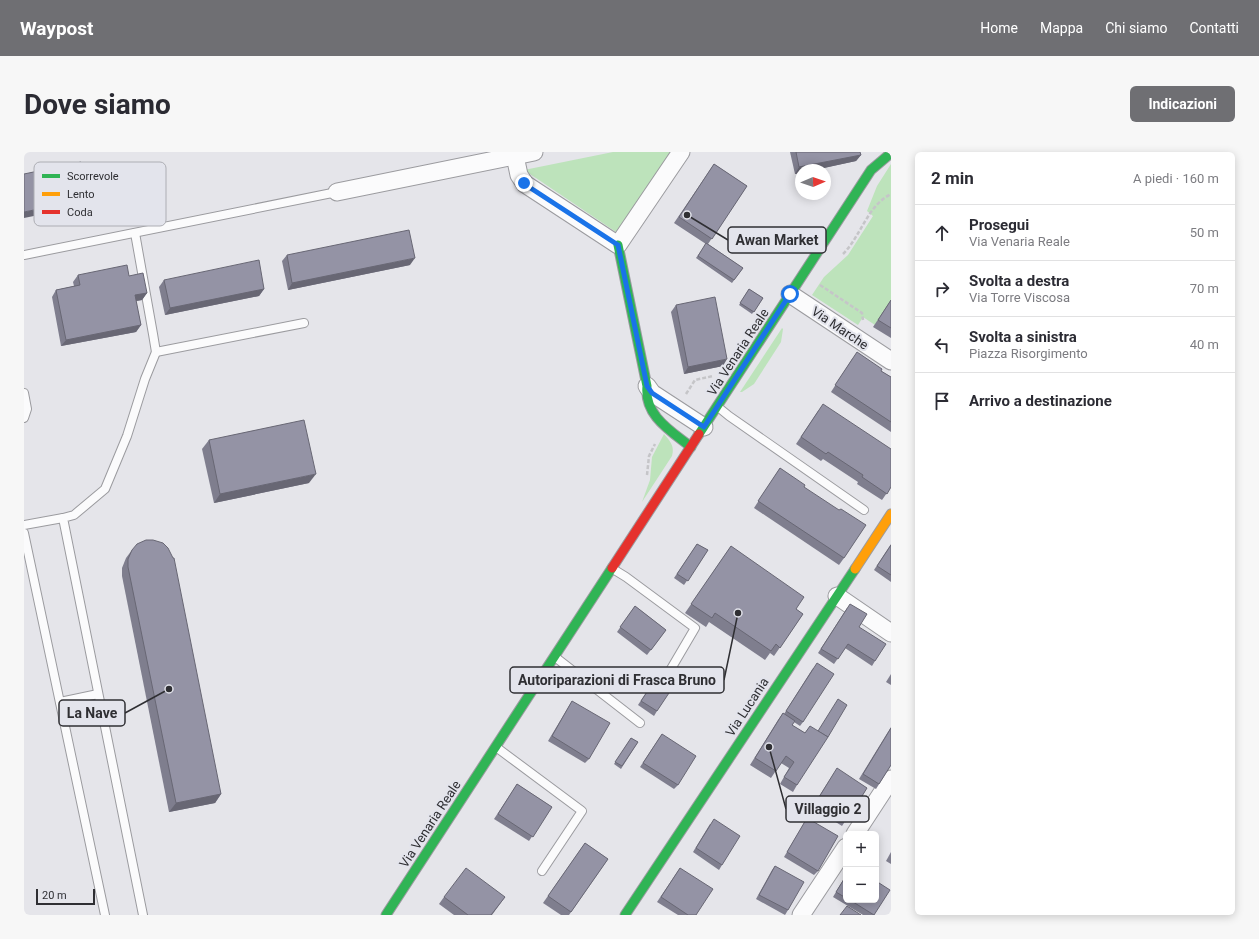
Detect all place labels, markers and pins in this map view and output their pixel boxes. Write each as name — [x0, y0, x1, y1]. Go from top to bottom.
callout: Awan Market — [728, 227, 826, 253]
callout: Autoriparazioni di Frasca Bruno — [510, 667, 724, 693]
callout: La Nave — [59, 700, 125, 726]
callout: Villaggio 2 — [786, 796, 869, 822]

